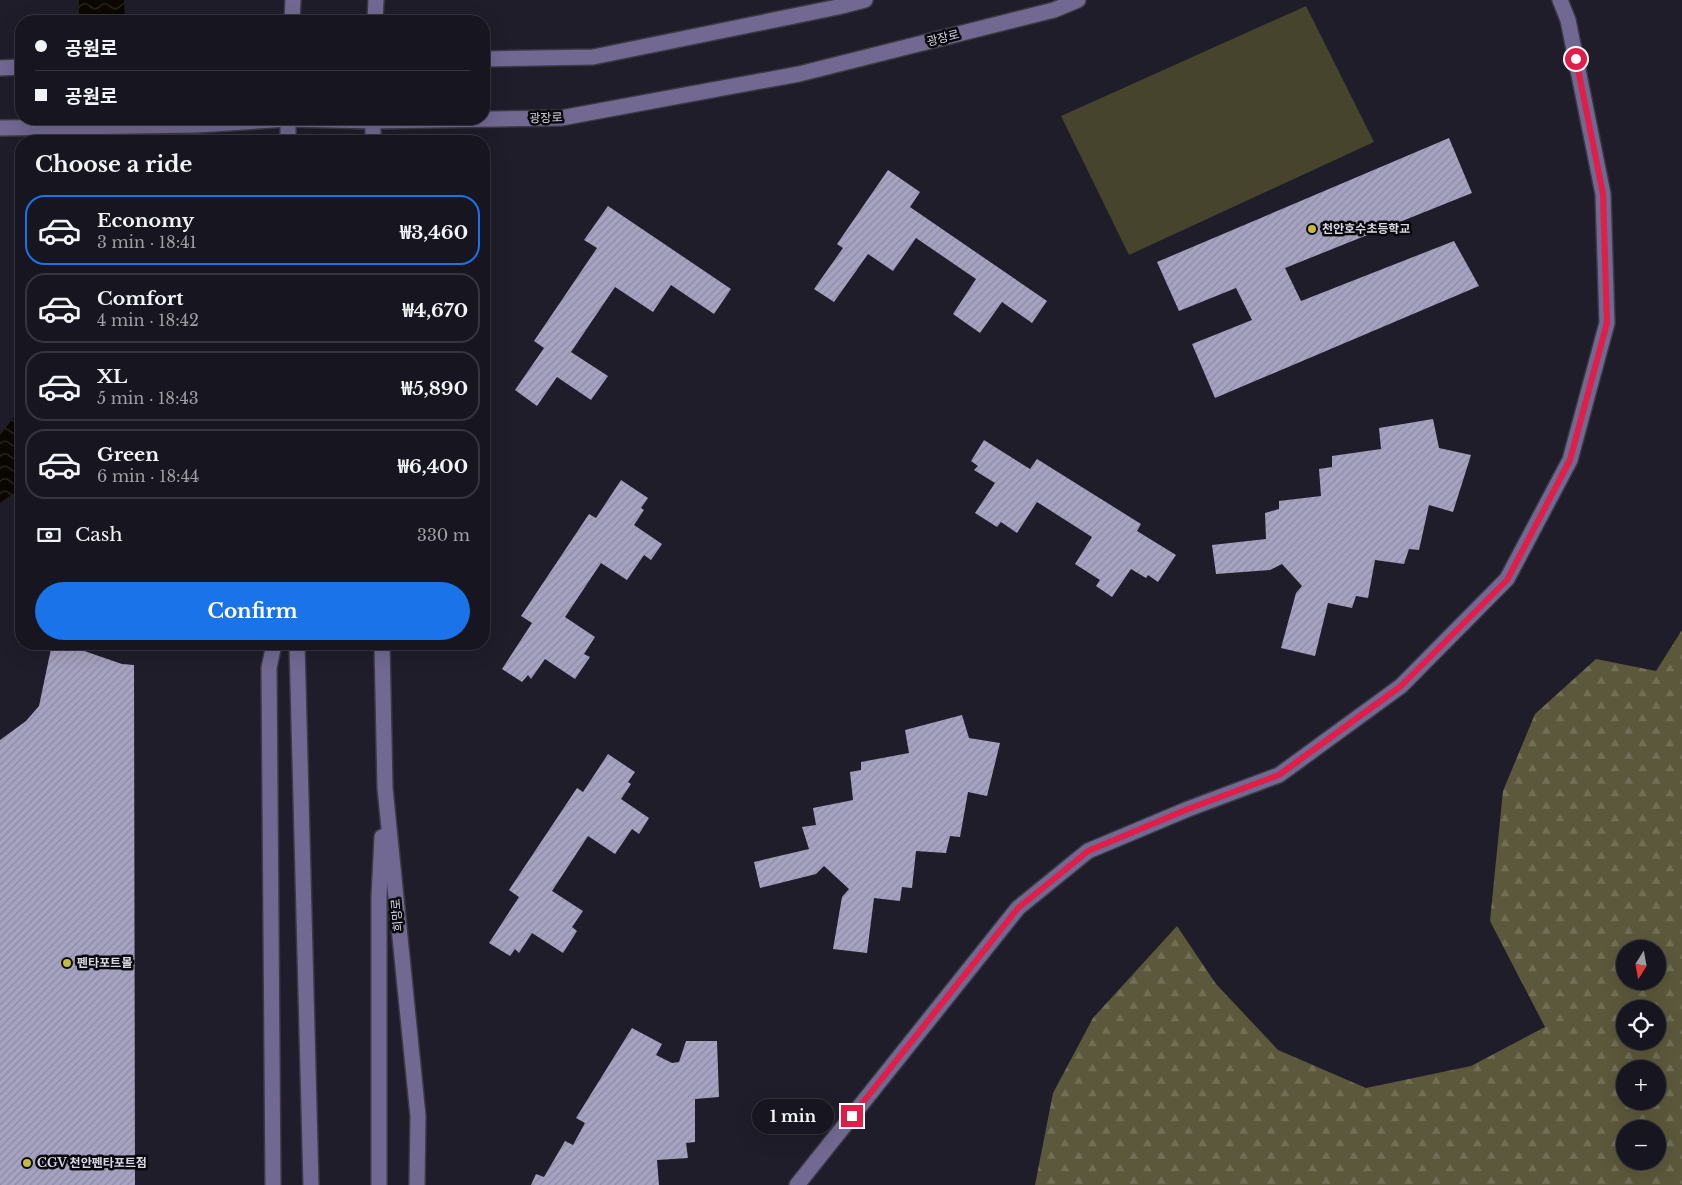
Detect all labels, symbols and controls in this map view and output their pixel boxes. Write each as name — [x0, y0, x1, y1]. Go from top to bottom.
street label: 광장로 — [925, 26, 961, 49]
text: 공원로 — [65, 37, 117, 60]
route start — [1565, 48, 1587, 70]
text: 공원로 — [65, 85, 117, 108]
street label: 광장로 — [529, 109, 563, 126]
text: Choose a ride — [35, 151, 192, 178]
icon: car — [37, 208, 82, 253]
text: Economy — [97, 209, 194, 232]
text: ₩3,460 — [400, 221, 468, 244]
place label: 천안호수초등학교 — [1322, 221, 1410, 236]
marker: 천안호수초등학교 — [1306, 223, 1318, 235]
text: 3 min · 18:41 — [97, 232, 197, 252]
icon: car — [37, 286, 82, 331]
text: Comfort — [97, 287, 184, 310]
text: ₩4,670 — [402, 299, 468, 322]
text: 4 min · 18:42 — [97, 310, 199, 330]
icon: car — [37, 364, 82, 409]
text: XL — [97, 365, 127, 388]
text: ₩5,890 — [401, 377, 468, 400]
text: 5 min · 18:43 — [97, 388, 199, 408]
icon: car — [37, 442, 82, 487]
text: Green — [97, 443, 159, 466]
text: ₩6,400 — [398, 455, 468, 478]
text: 6 min · 18:44 — [97, 466, 199, 486]
icon: cash — [35, 521, 63, 549]
text: Cash — [75, 523, 122, 546]
text: 330 m — [417, 525, 470, 545]
button: Confirm — [35, 582, 470, 640]
street label: 희망로 — [388, 898, 405, 932]
north arrow — [1616, 940, 1666, 990]
map controls — [1616, 940, 1666, 1170]
place label: 펜타포트몰 — [77, 955, 132, 970]
marker: 펜타포트몰 — [61, 957, 73, 969]
button: locate — [1616, 1000, 1666, 1050]
button: + — [1616, 1060, 1666, 1110]
callout: 1 min — [752, 1098, 834, 1134]
route end — [841, 1105, 863, 1127]
text: 1 min — [770, 1106, 816, 1126]
button: − — [1616, 1120, 1666, 1170]
place label: CGV 천안펜타포트점 — [37, 1155, 147, 1170]
marker: CGV 천안펜타포트점 — [21, 1157, 33, 1169]

